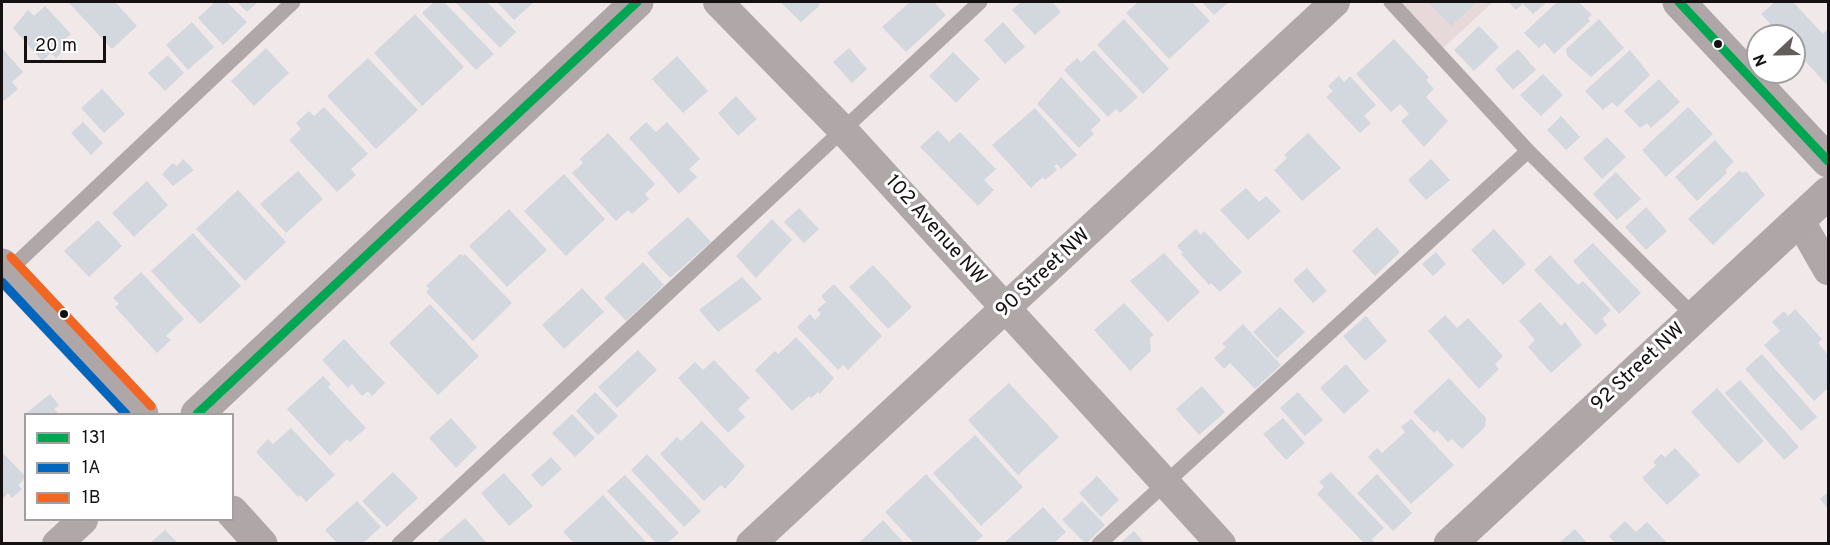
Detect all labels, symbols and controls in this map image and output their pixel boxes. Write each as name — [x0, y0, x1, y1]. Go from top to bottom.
scale bar — [27, 24, 110, 62]
north arrow — [1746, 24, 1806, 84]
text: 20 m — [35, 35, 77, 58]
unlabelled marker — [1712, 38, 1724, 50]
text: N — [1750, 51, 1773, 69]
street label: 102 Avenue NW — [879, 171, 991, 291]
street label: 90 Street NW — [992, 224, 1096, 324]
unlabelled marker — [58, 308, 70, 320]
street label: 92 Street NW — [1587, 319, 1691, 417]
legend — [24, 413, 234, 521]
text: 131 — [82, 427, 106, 450]
text: 1A — [82, 457, 100, 480]
text: 1B — [82, 487, 100, 510]

